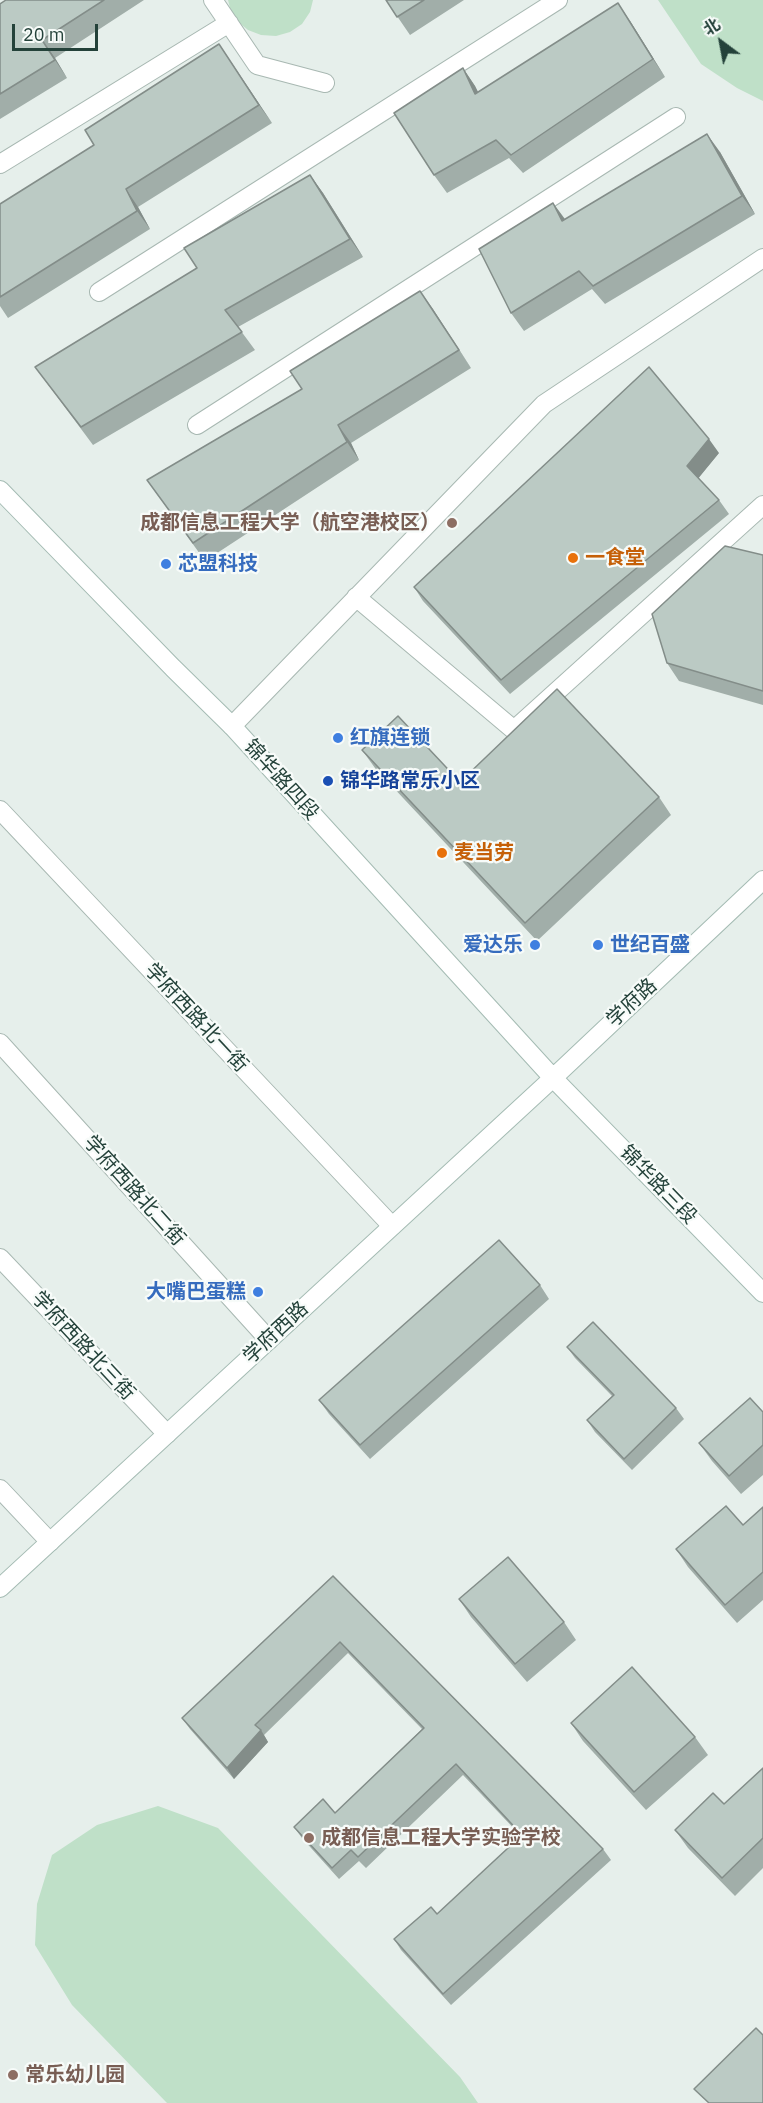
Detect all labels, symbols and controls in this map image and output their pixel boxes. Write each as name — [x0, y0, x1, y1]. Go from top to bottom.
scale bar — [15, 12, 100, 50]
north arrow — [691, 12, 751, 72]
text: 北 — [699, 14, 724, 39]
text: 20 m — [23, 23, 65, 46]
place label: 成都信息工程大学（航空港校区） — [140, 511, 440, 535]
marker: 成都信息工程大学（航空港校区） — [445, 516, 459, 530]
place label: 一食堂 — [585, 546, 645, 570]
marker: 一食堂 — [566, 551, 580, 565]
place label: 芯盟科技 — [178, 552, 258, 576]
marker: 芯盟科技 — [159, 557, 173, 571]
place label: 红旗连锁 — [350, 726, 430, 750]
marker: 红旗连锁 — [331, 731, 345, 745]
street label: 锦华路四段 — [239, 735, 323, 825]
place label: 锦华路常乐小区 — [340, 769, 480, 793]
marker: 锦华路常乐小区 — [321, 774, 335, 788]
place label: 麦当劳 — [454, 841, 514, 865]
marker: 麦当劳 — [435, 846, 449, 860]
place label: 爱达乐 — [463, 933, 523, 957]
place label: 世纪百盛 — [610, 933, 690, 957]
marker: 爱达乐 — [528, 938, 542, 952]
marker: 世纪百盛 — [591, 938, 605, 952]
street label: 学府西路北一街 — [139, 959, 253, 1077]
street label: 学府路 — [602, 974, 662, 1032]
street label: 学府西路北二街 — [78, 1131, 190, 1251]
street label: 锦华路三段 — [615, 1141, 701, 1229]
place label: 大嘴巴蛋糕 — [146, 1280, 246, 1304]
marker: 大嘴巴蛋糕 — [251, 1285, 265, 1299]
street label: 学府西路北三街 — [26, 1287, 140, 1405]
street label: 学府西路 — [239, 1297, 313, 1369]
place label: 成都信息工程大学实验学校 — [321, 1826, 561, 1850]
marker: 成都信息工程大学实验学校 — [302, 1831, 316, 1845]
place label: 常乐幼儿园 — [25, 2063, 125, 2087]
marker: 常乐幼儿园 — [6, 2068, 20, 2082]

